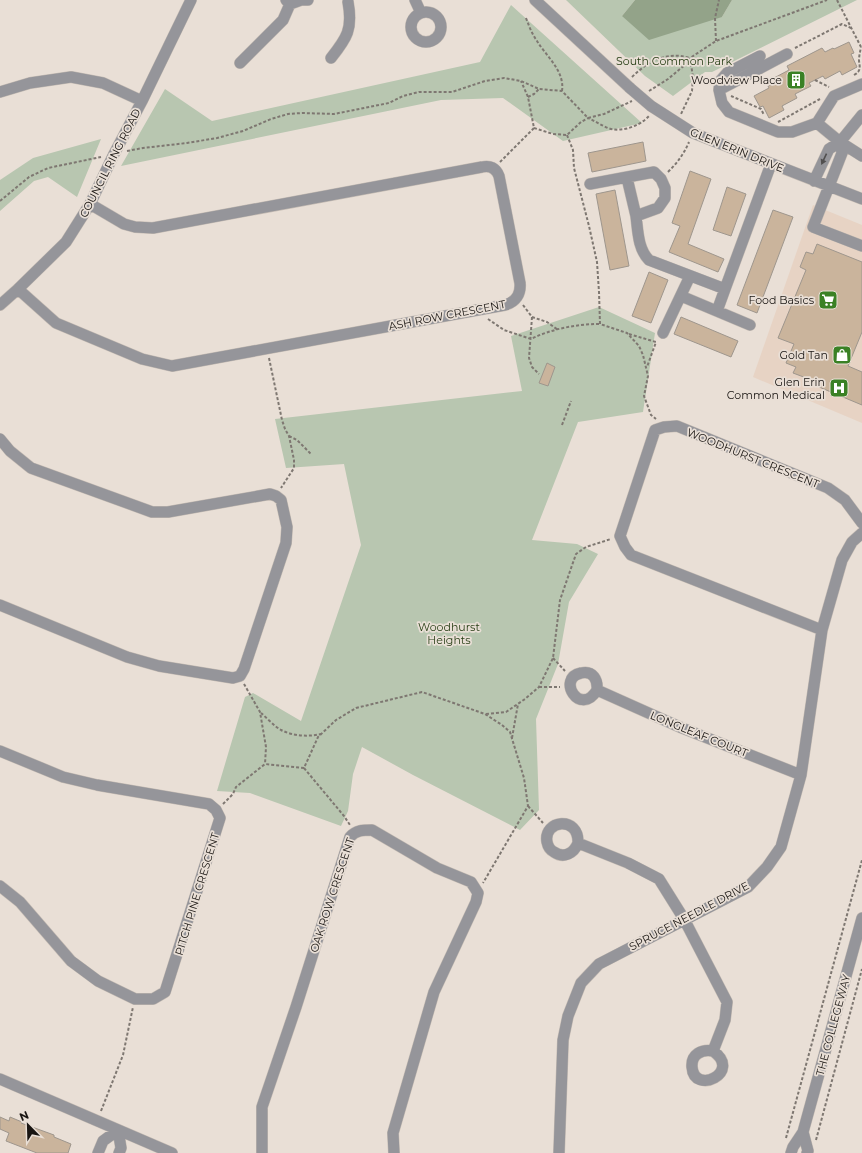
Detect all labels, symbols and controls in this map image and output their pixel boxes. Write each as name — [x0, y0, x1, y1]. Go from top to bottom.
park label: South Common Park — [616, 54, 732, 68]
building icon: Woodview Place — [785, 69, 807, 91]
place label: Woodview Place — [691, 73, 782, 87]
street label: COUNCIL RING ROAD — [76, 106, 144, 220]
street label: GLEN ERIN DRIVE — [688, 125, 786, 175]
one-way arrow — [821, 153, 827, 164]
supermarket icon: Food Basics — [817, 289, 839, 311]
place label: Food Basics — [748, 293, 815, 307]
street label: ASH ROW CRESCENT — [387, 297, 507, 333]
shop icon: Gold Tan — [831, 344, 853, 366]
place label: Gold Tan — [779, 348, 828, 362]
place label: Glen Erin Common Medical — [727, 375, 825, 402]
hospital icon: Glen Erin Common Medical — [828, 377, 850, 399]
street label: WOODHURST CRESCENT — [685, 425, 822, 491]
park label: Woodhurst Heights — [418, 620, 480, 647]
street label: LONGLEAF COURT — [648, 708, 751, 760]
street label: PITCH PINE CRESCENT — [172, 830, 223, 957]
street label: OAK ROW CRESCENT — [307, 835, 357, 954]
street label: SPRUCE NEEDLE DRIVE — [627, 878, 751, 954]
street label: THE COLLEGEWAY — [813, 973, 853, 1077]
north arrow — [8, 1105, 48, 1145]
text: N — [17, 1108, 31, 1124]

